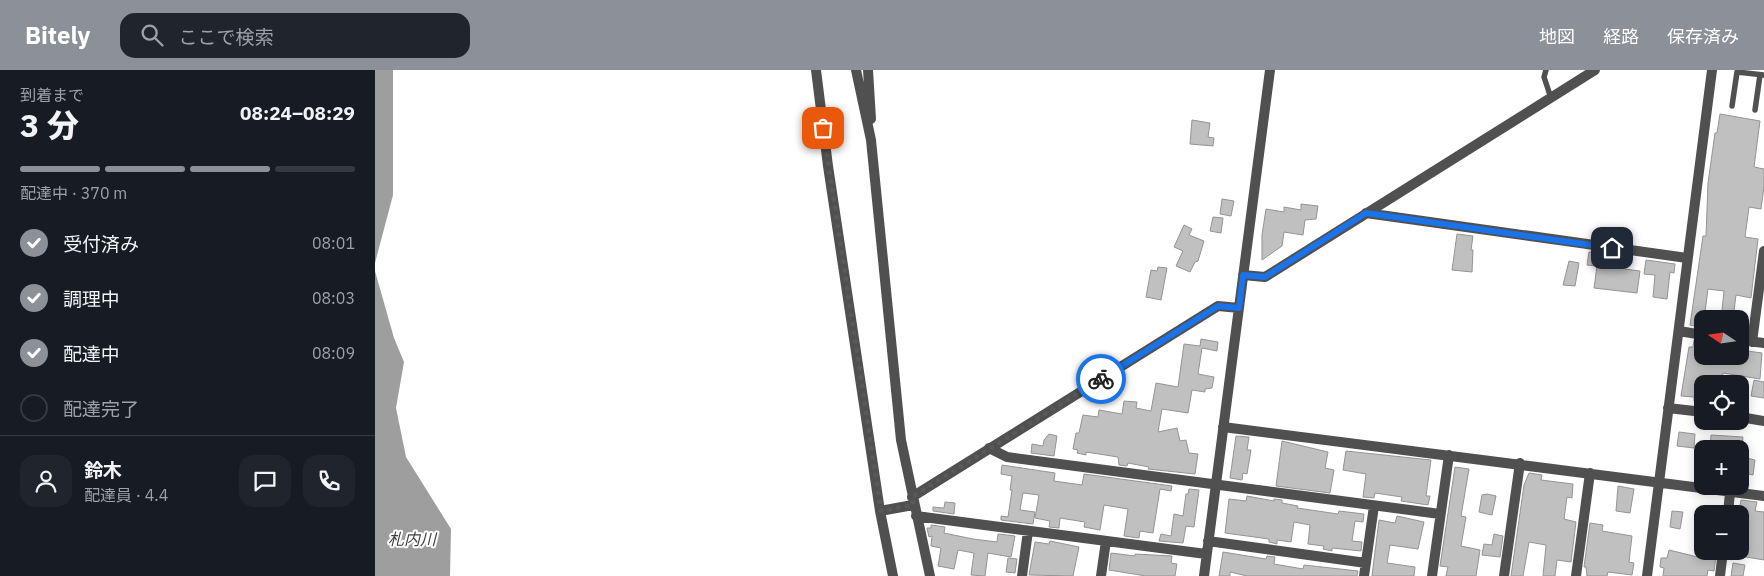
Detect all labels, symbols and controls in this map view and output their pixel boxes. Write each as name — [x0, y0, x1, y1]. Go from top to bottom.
search box — [120, 13, 470, 58]
text: Bitely — [25, 19, 90, 51]
icon: search — [138, 21, 166, 49]
text: ここで検索 — [178, 25, 273, 49]
text: 地図 — [1539, 25, 1575, 48]
text: 経路 — [1603, 25, 1639, 48]
text: 保存済み — [1667, 25, 1739, 48]
text: 到着まで — [20, 85, 84, 105]
text: 08:24–08:29 — [240, 101, 355, 125]
text: 3 分 — [20, 104, 79, 146]
pin — [802, 107, 844, 149]
icon: bag — [809, 114, 837, 142]
text: 配達中 · 370 m — [20, 183, 127, 203]
pin — [1591, 227, 1633, 269]
icon: check — [20, 229, 48, 257]
text: 受付済み — [63, 232, 139, 256]
text: 08:01 — [312, 233, 355, 253]
icon: home — [1598, 234, 1626, 262]
icon: check — [20, 284, 48, 312]
text: 調理中 — [63, 287, 120, 311]
text: 08:03 — [312, 288, 355, 308]
north arrow — [1694, 310, 1749, 365]
map controls — [1694, 310, 1749, 560]
icon: check — [20, 339, 48, 367]
text: 配達中 — [63, 342, 120, 366]
text: 08:09 — [312, 343, 355, 363]
courier — [1076, 354, 1126, 404]
icon: bike — [1087, 365, 1115, 393]
button: locate — [1694, 375, 1749, 430]
text: 配達完了 — [63, 397, 139, 421]
button: + — [1694, 440, 1749, 495]
button: person — [20, 455, 72, 507]
button: chat — [239, 455, 291, 507]
button: phone — [303, 455, 355, 507]
text: 鈴木 — [84, 458, 122, 482]
text: 配達員 · 4.4 — [84, 485, 168, 505]
button: − — [1694, 505, 1749, 560]
water label: 札内川 — [388, 529, 438, 549]

